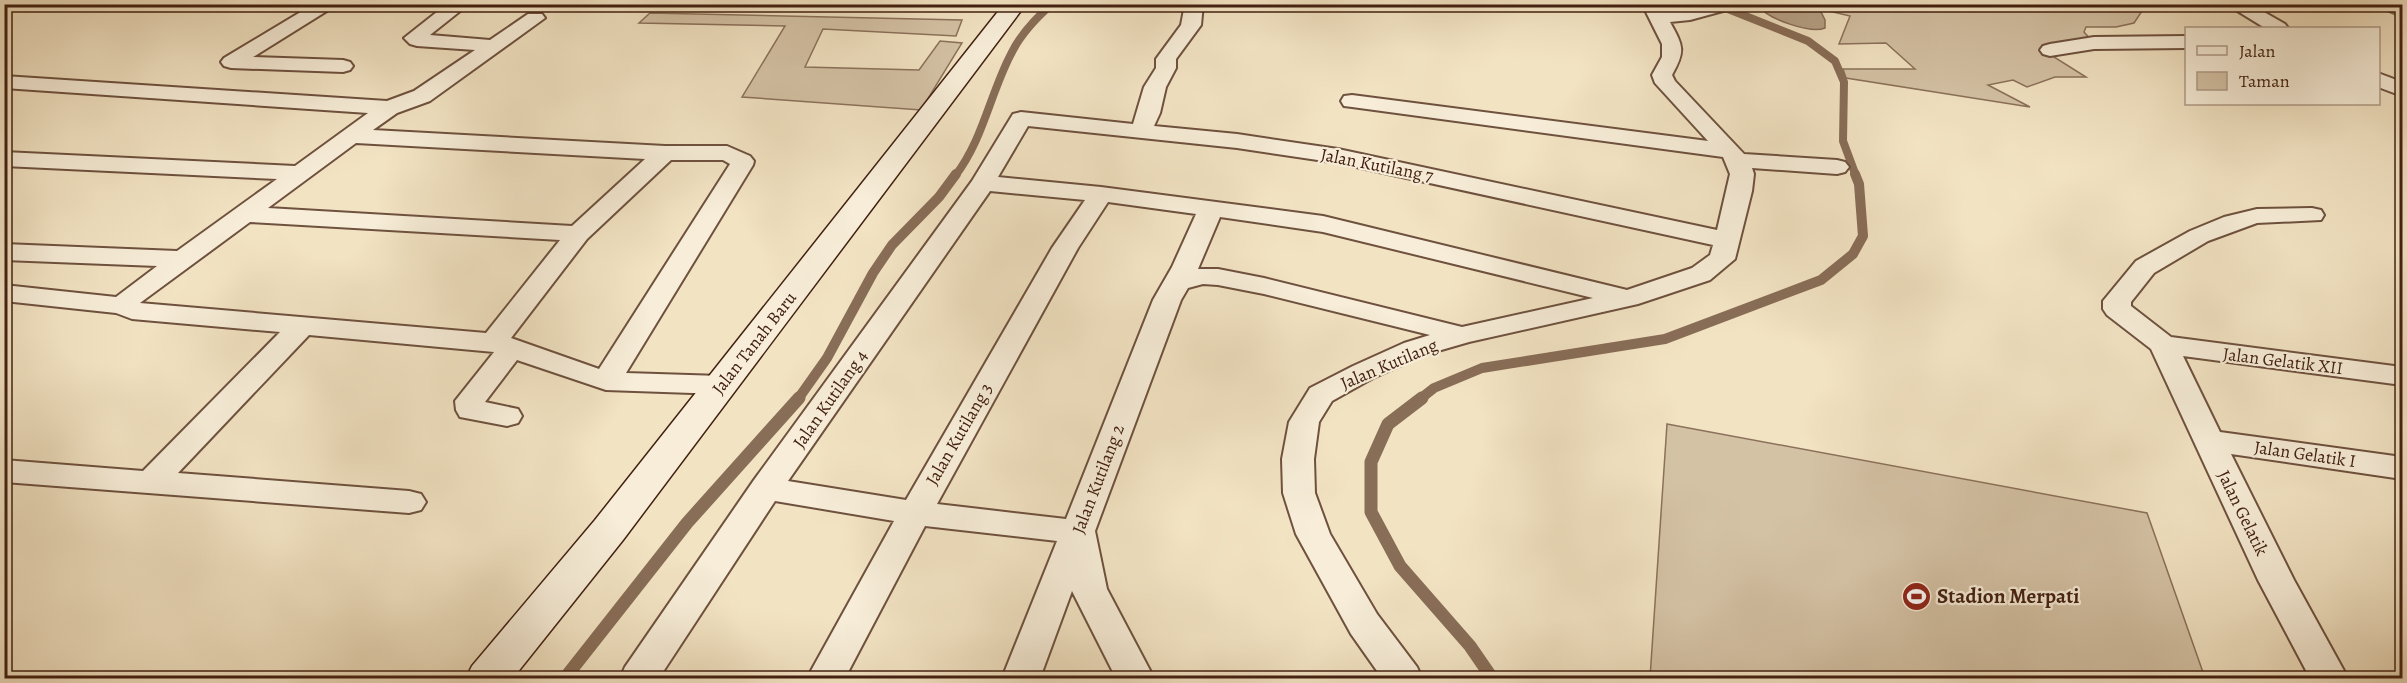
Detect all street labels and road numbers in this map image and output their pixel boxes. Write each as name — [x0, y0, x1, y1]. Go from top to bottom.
street label: Jalan Kutilang 7 — [1319, 142, 1436, 188]
street label: Jalan Tanah Baru — [706, 286, 802, 399]
street label: Jalan Kutilang — [1337, 333, 1441, 395]
street label: Jalan Gelatik XII — [2222, 342, 2344, 380]
street label: Jalan Kutilang 4 — [787, 345, 873, 453]
street label: Jalan Kutilang 3 — [920, 378, 998, 490]
street label: Jalan Kutilang 2 — [1066, 420, 1130, 537]
street label: Jalan Gelatik I — [2253, 435, 2357, 473]
street label: Jalan Gelatik — [2212, 466, 2274, 560]

